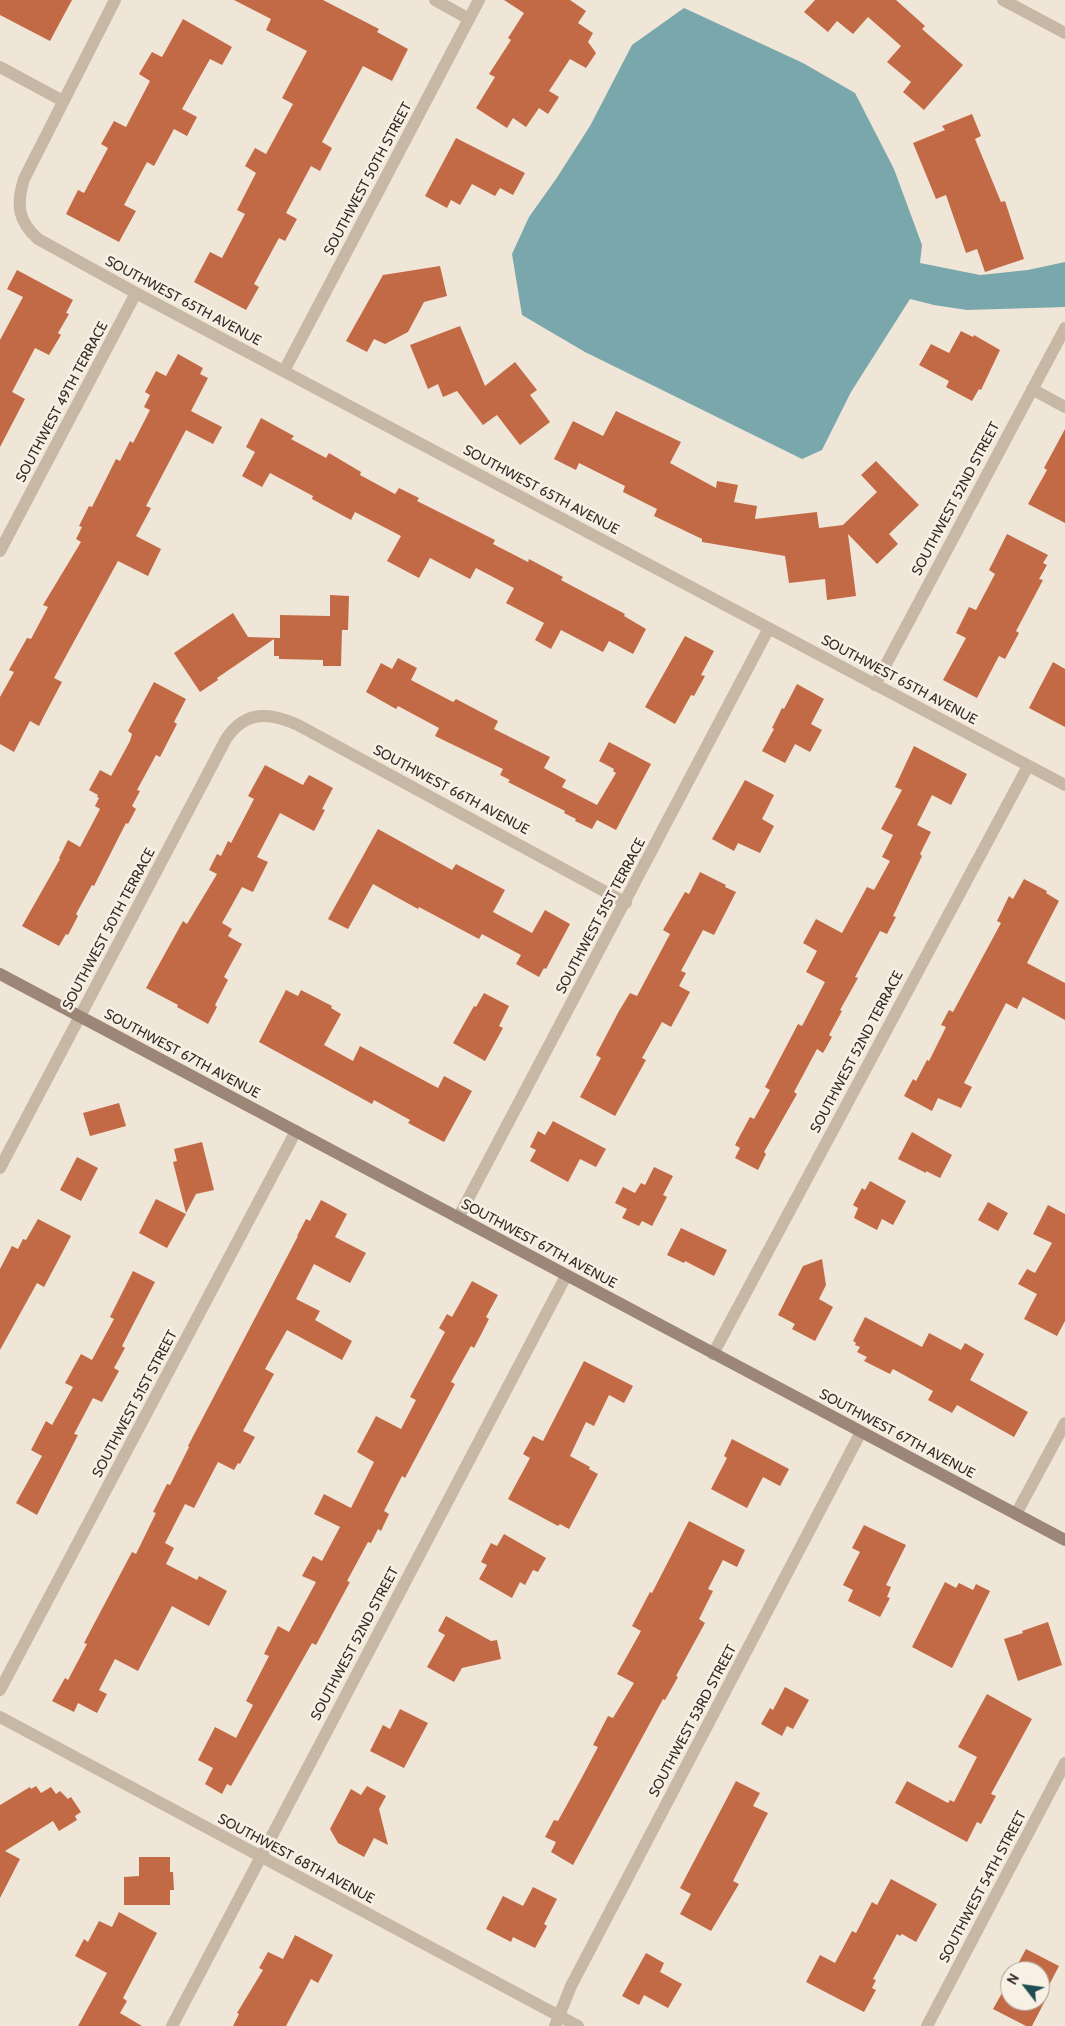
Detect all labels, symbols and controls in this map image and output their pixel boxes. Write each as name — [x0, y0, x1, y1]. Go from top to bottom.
street label: SOUTHWEST 50TH STREET — [320, 100, 416, 258]
street label: SOUTHWEST 65TH AVENUE — [102, 253, 264, 349]
street label: SOUTHWEST 49TH TERRACE — [12, 319, 112, 485]
street label: SOUTHWEST 52ND STREET — [908, 419, 1004, 579]
street label: SOUTHWEST 65TH AVENUE — [460, 442, 622, 538]
street label: SOUTHWEST 65TH AVENUE — [818, 632, 980, 728]
street label: SOUTHWEST 66TH AVENUE — [370, 742, 532, 838]
street label: SOUTHWEST 51ST TERRACE — [553, 835, 649, 997]
street label: SOUTHWEST 50TH TERRACE — [59, 845, 159, 1013]
street label: SOUTHWEST 52ND TERRACE — [807, 968, 907, 1136]
street label: SOUTHWEST 67TH AVENUE — [101, 1006, 263, 1102]
street label: SOUTHWEST 67TH AVENUE — [458, 1196, 620, 1292]
street label: SOUTHWEST 51ST STREET — [89, 1328, 181, 1480]
street label: SOUTHWEST 67TH AVENUE — [816, 1386, 978, 1482]
street label: SOUTHWEST 52ND STREET — [307, 1564, 403, 1724]
street label: SOUTHWEST 53RD STREET — [646, 1642, 740, 1800]
street label: SOUTHWEST 54TH STREET — [936, 1808, 1030, 1966]
street label: SOUTHWEST 68TH AVENUE — [215, 1810, 377, 1908]
north arrow — [1000, 1961, 1050, 2011]
text: N — [1003, 1970, 1023, 1988]

